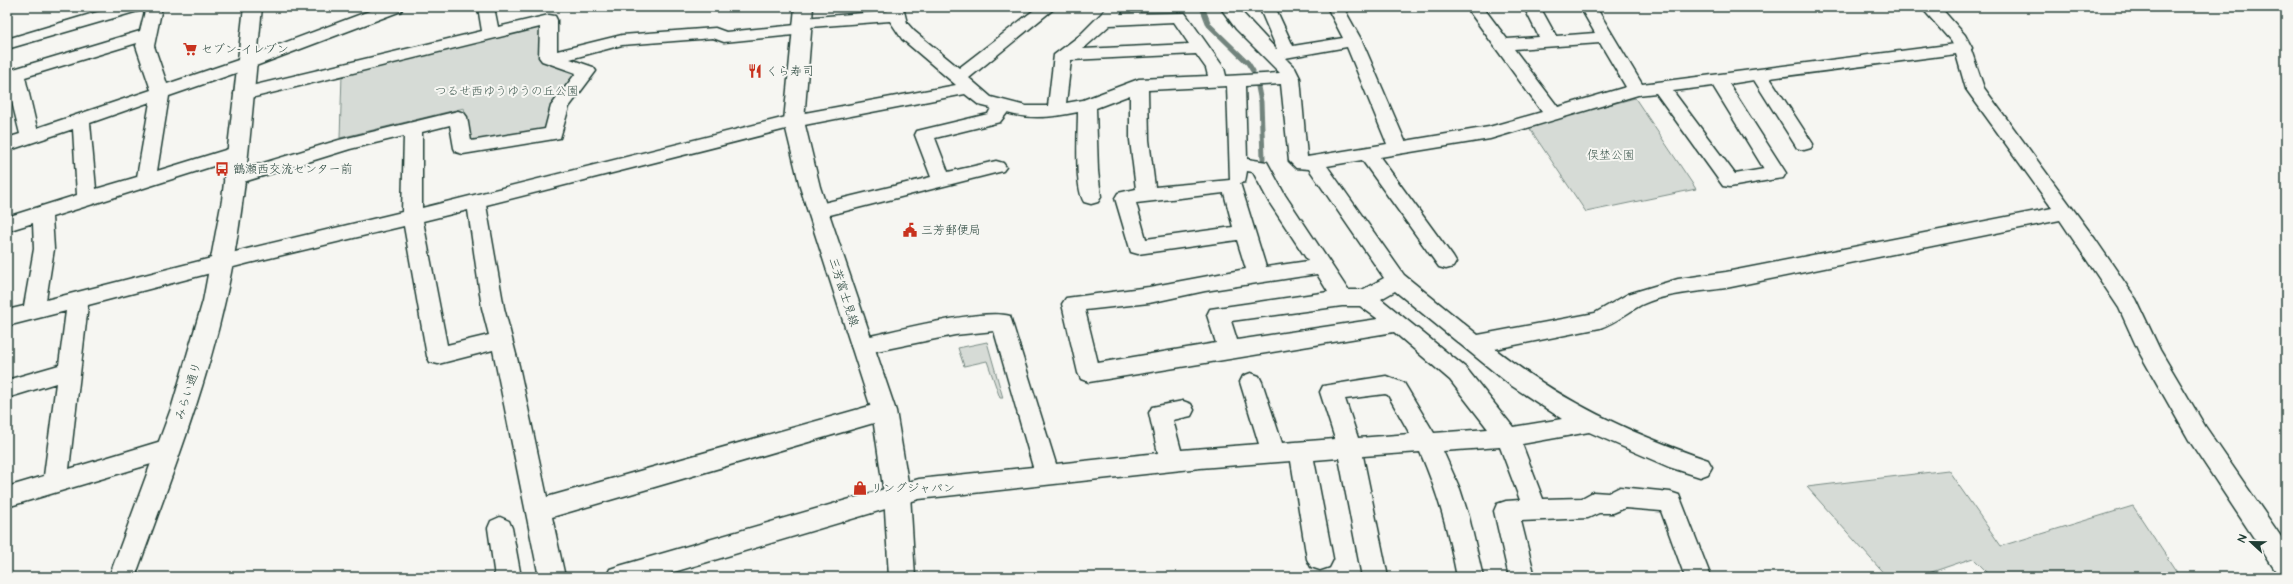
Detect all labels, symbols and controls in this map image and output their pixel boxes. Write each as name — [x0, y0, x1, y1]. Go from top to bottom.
supermarket icon: セブン-イレブン — [182, 41, 198, 57]
place label: セブン-イレブン — [201, 41, 289, 58]
restaurant icon: くら寿司 — [747, 63, 763, 79]
place label: くら寿司 — [766, 63, 814, 80]
park label: つるせ西ゆうゆうの丘公園 — [435, 83, 579, 100]
park label: 俣埜公園 — [1587, 147, 1635, 164]
bus stop icon: 鶴瀬西交流センター前 — [214, 161, 230, 177]
place label: 鶴瀬西交流センター前 — [233, 161, 353, 178]
public building icon: 三芳郵便局 — [902, 222, 918, 238]
place label: 三芳郵便局 — [921, 222, 981, 239]
street label: 三芳富士見線 — [824, 255, 863, 329]
street label: みらい通り — [171, 360, 206, 422]
shop icon: リングジャパン — [852, 480, 868, 496]
place label: リングジャパン — [871, 480, 955, 497]
north arrow — [2231, 522, 2271, 562]
text: N — [2234, 532, 2250, 544]

